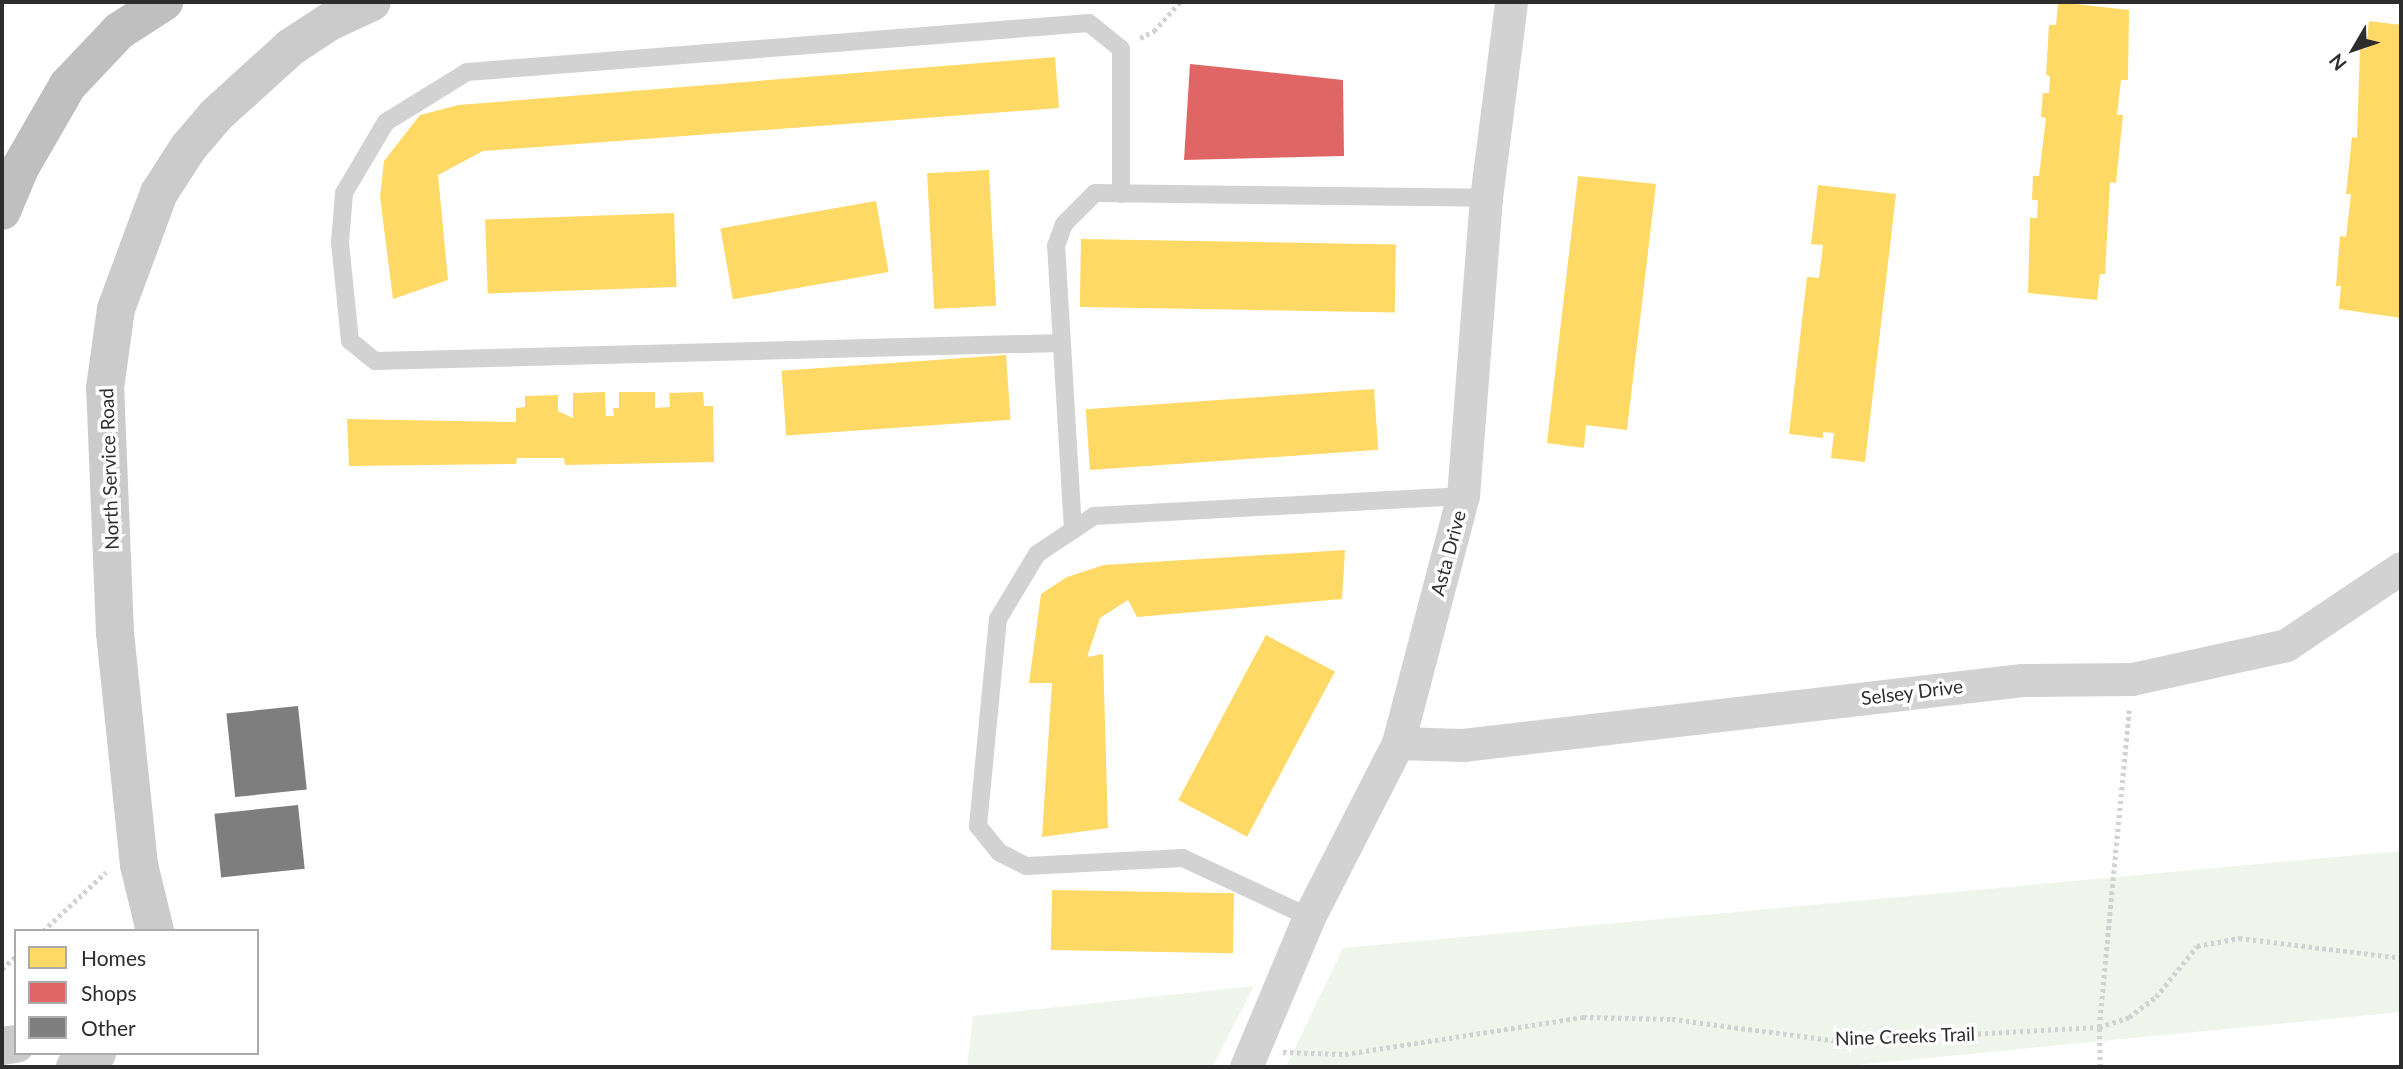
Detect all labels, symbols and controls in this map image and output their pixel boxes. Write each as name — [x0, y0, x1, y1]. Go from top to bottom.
north arrow — [2319, 14, 2389, 84]
text: N — [2324, 50, 2351, 75]
street label: North Service Road — [95, 388, 123, 550]
street label: Asta Drive — [1426, 508, 1470, 598]
street label: Selsey Drive — [1860, 674, 1964, 710]
legend — [14, 929, 259, 1055]
text: Homes — [81, 945, 146, 970]
text: Shops — [81, 980, 137, 1005]
text: Other — [81, 1015, 136, 1040]
street label: Nine Creeks Trail — [1834, 1022, 1976, 1050]

